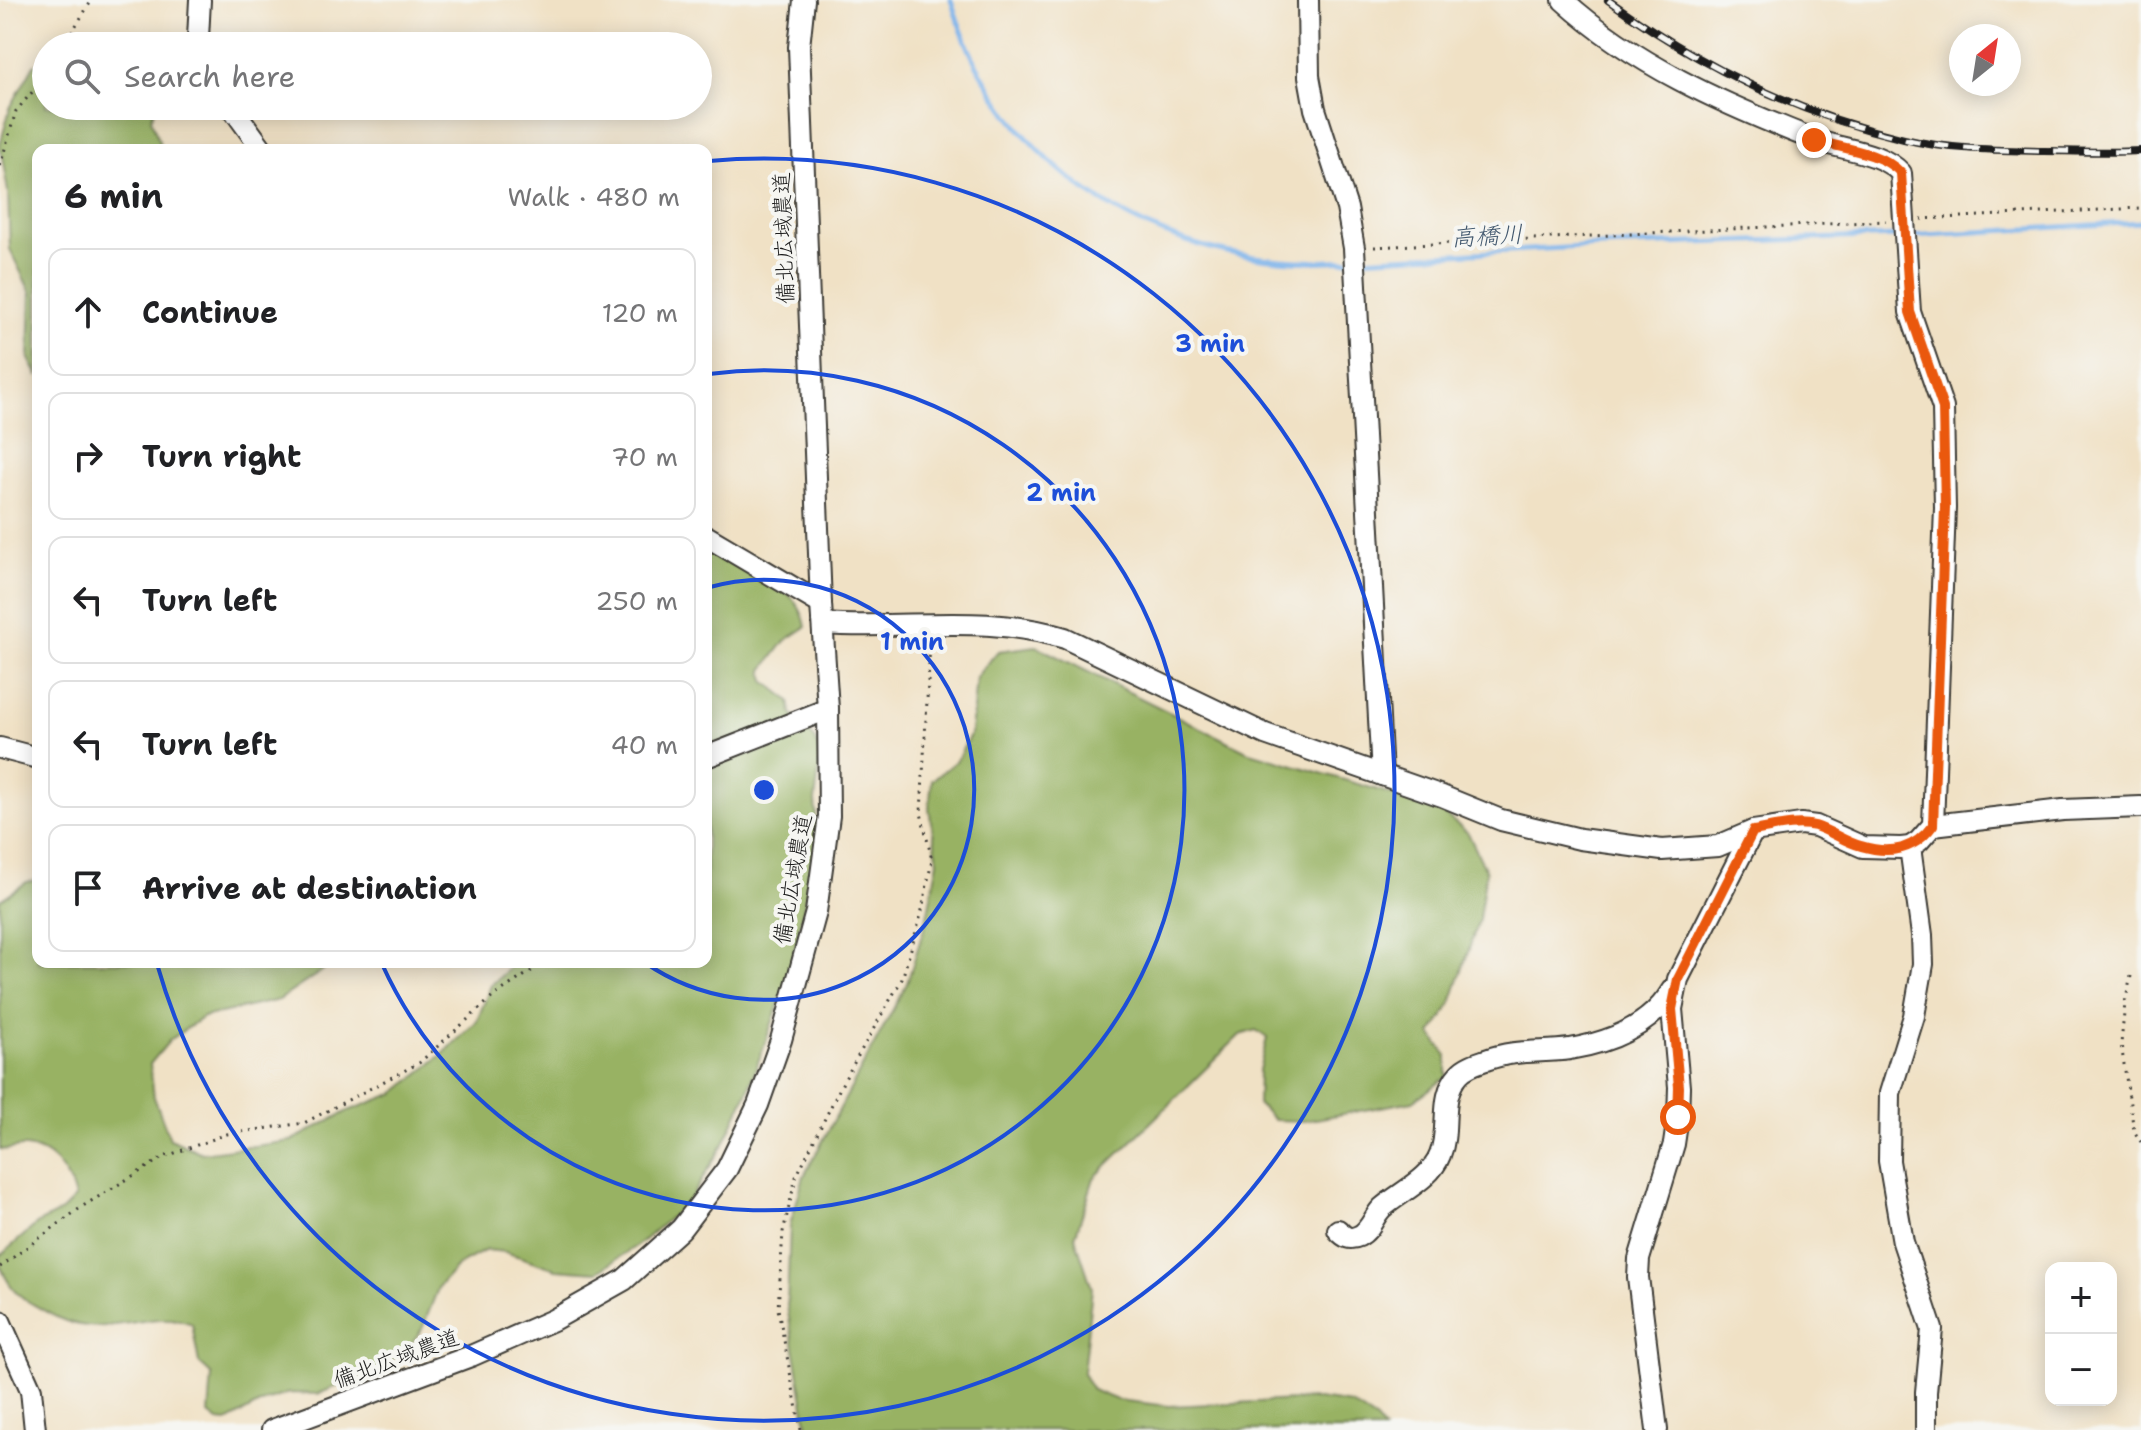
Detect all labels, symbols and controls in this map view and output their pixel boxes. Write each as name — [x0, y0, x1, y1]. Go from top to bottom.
north arrow — [1949, 24, 2021, 96]
search box — [32, 32, 712, 120]
icon: search — [60, 54, 104, 98]
text: Search here — [124, 56, 295, 97]
route end — [1796, 122, 1832, 158]
street label: 備北広域農道 — [767, 172, 800, 304]
text: 6 min — [64, 173, 163, 219]
text: Walk · 480 m — [507, 179, 680, 214]
water label: 高橋川 — [1450, 218, 1524, 254]
icon: ahead — [66, 290, 110, 334]
text: Continue — [142, 292, 278, 333]
text: 120 m — [602, 295, 678, 330]
text: 3 min — [1175, 328, 1245, 360]
icon: right — [66, 434, 110, 478]
text: Turn right — [142, 436, 301, 477]
text: 70 m — [611, 439, 678, 474]
text: 2 min — [1026, 477, 1096, 509]
icon: left — [66, 578, 110, 622]
text: Turn left — [142, 580, 277, 621]
text: 250 m — [595, 583, 678, 618]
text: 1 min — [880, 626, 944, 658]
icon: left — [66, 722, 110, 766]
text: Turn left — [142, 724, 277, 765]
text: 40 m — [611, 727, 678, 762]
centre of rings — [750, 776, 778, 804]
street label: 備北広域農道 — [767, 812, 818, 947]
icon: arrive — [66, 866, 110, 910]
text: Arrive at destination — [142, 868, 477, 909]
route start — [1660, 1099, 1696, 1135]
map controls — [2045, 1262, 2117, 1406]
button: + — [2045, 1262, 2117, 1334]
street label: 備北広域農道 — [329, 1322, 463, 1395]
button: − — [2045, 1334, 2117, 1406]

